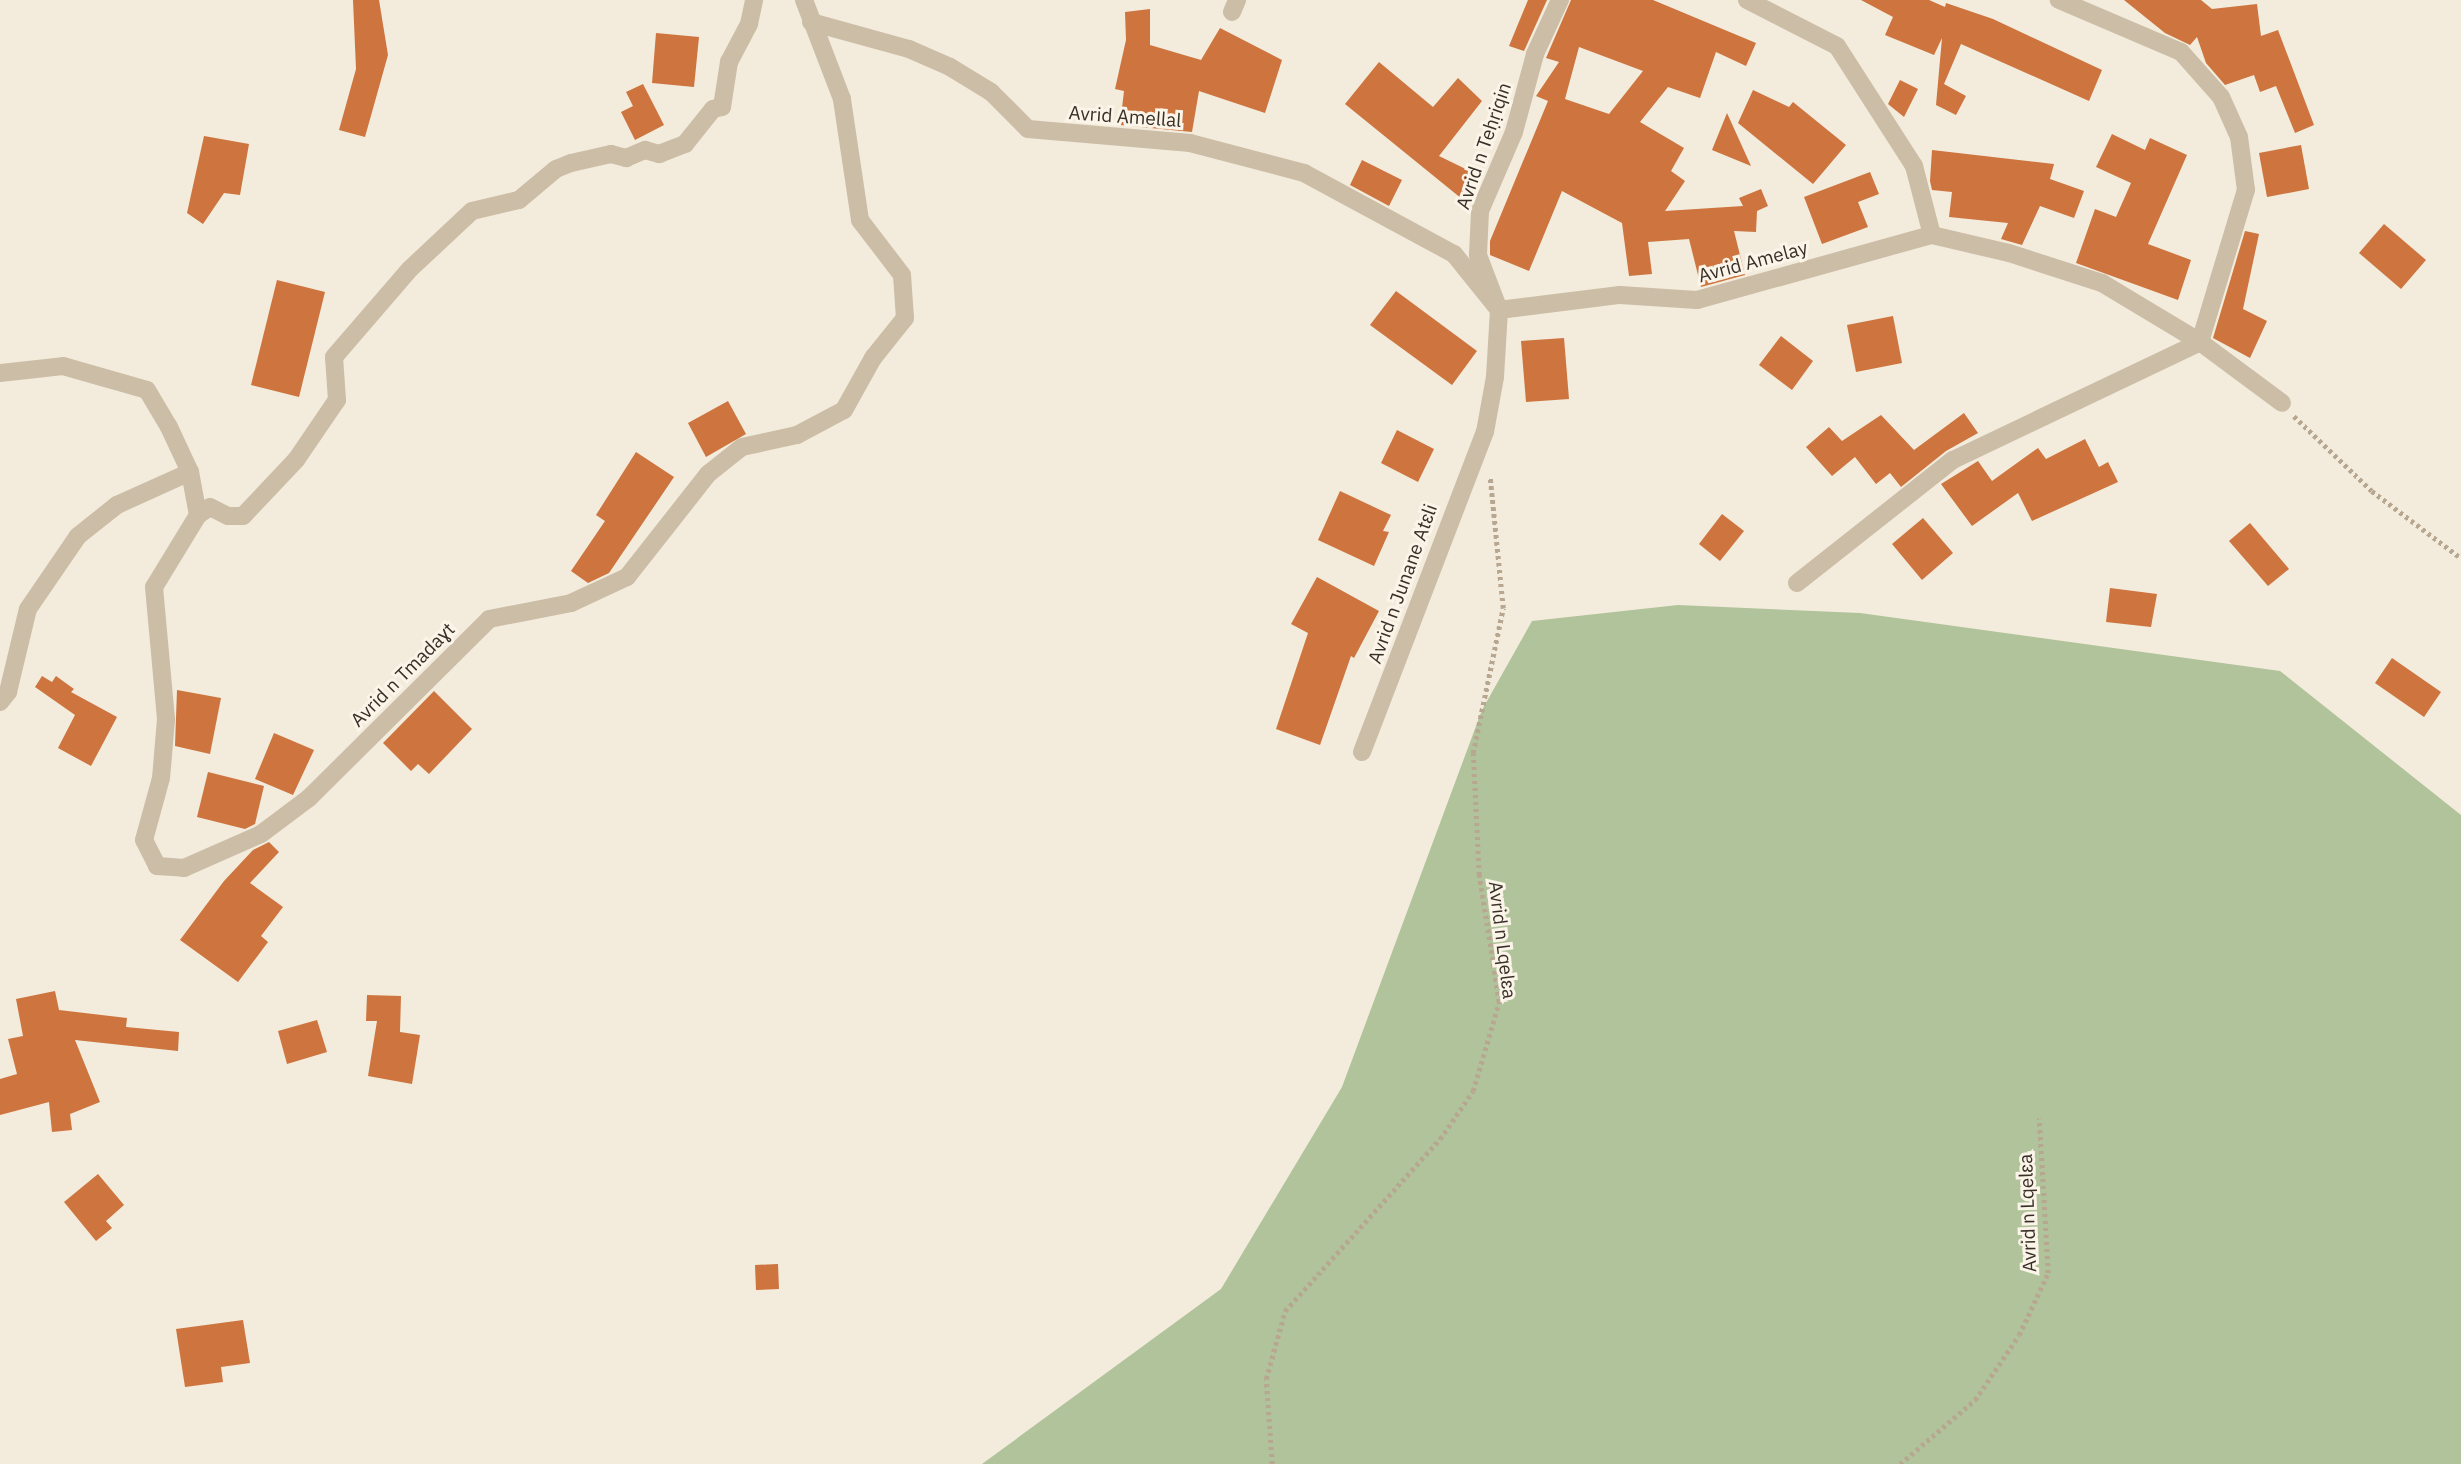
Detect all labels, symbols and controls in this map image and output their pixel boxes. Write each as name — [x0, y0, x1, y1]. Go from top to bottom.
street label: Avrid n Teḥṛiqin — [1452, 80, 1516, 212]
street label: Avrid Amellal — [1068, 102, 1182, 132]
street label: Avrid Amelay — [1696, 236, 1810, 288]
street label: Avrid n Junane Atɛli — [1364, 501, 1442, 667]
street label: Avrid n Tmadaɣt — [346, 618, 460, 732]
street label: Avrid n Lqelɛa — [1483, 880, 1521, 1000]
street label: Avrid n Lqelɛa — [2015, 1153, 2041, 1273]

